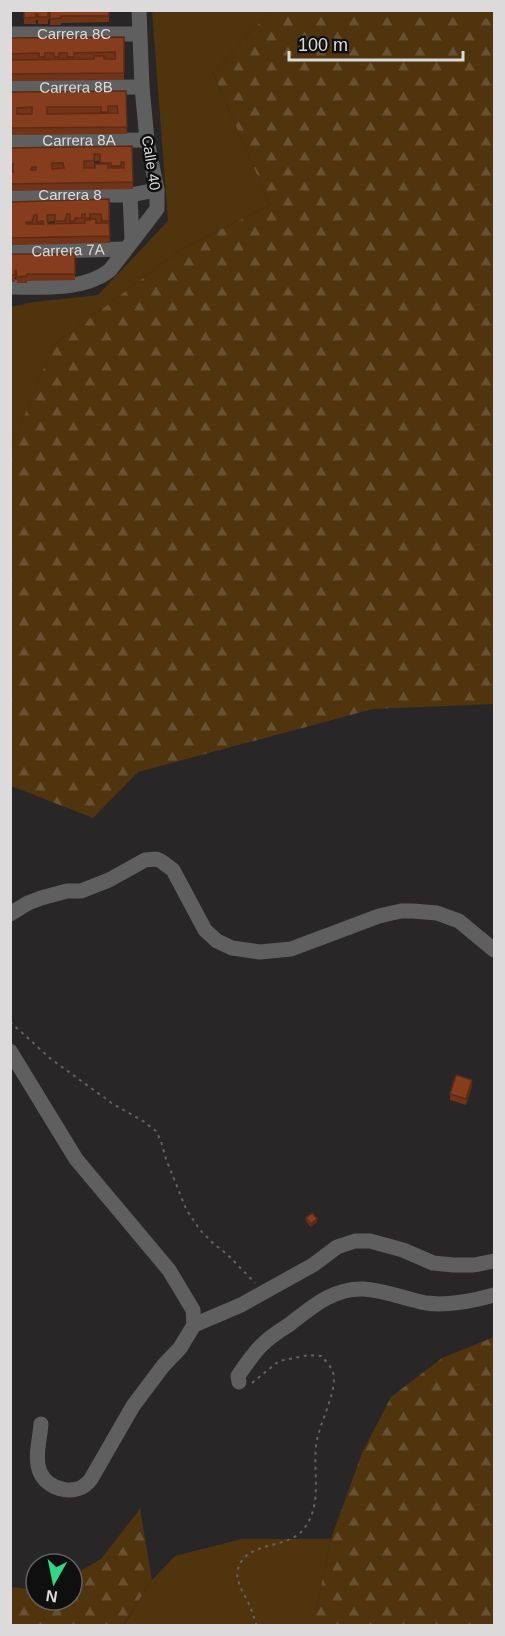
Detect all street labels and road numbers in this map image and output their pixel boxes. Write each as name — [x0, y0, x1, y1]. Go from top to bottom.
street label: Carrera 8C — [37, 25, 111, 42]
street label: Carrera 8B — [39, 78, 113, 96]
street label: Carrera 8A — [42, 131, 116, 149]
street label: Calle 40 — [139, 134, 164, 191]
street label: Carrera 8 — [38, 186, 102, 203]
street label: Carrera 7A — [31, 241, 105, 259]

